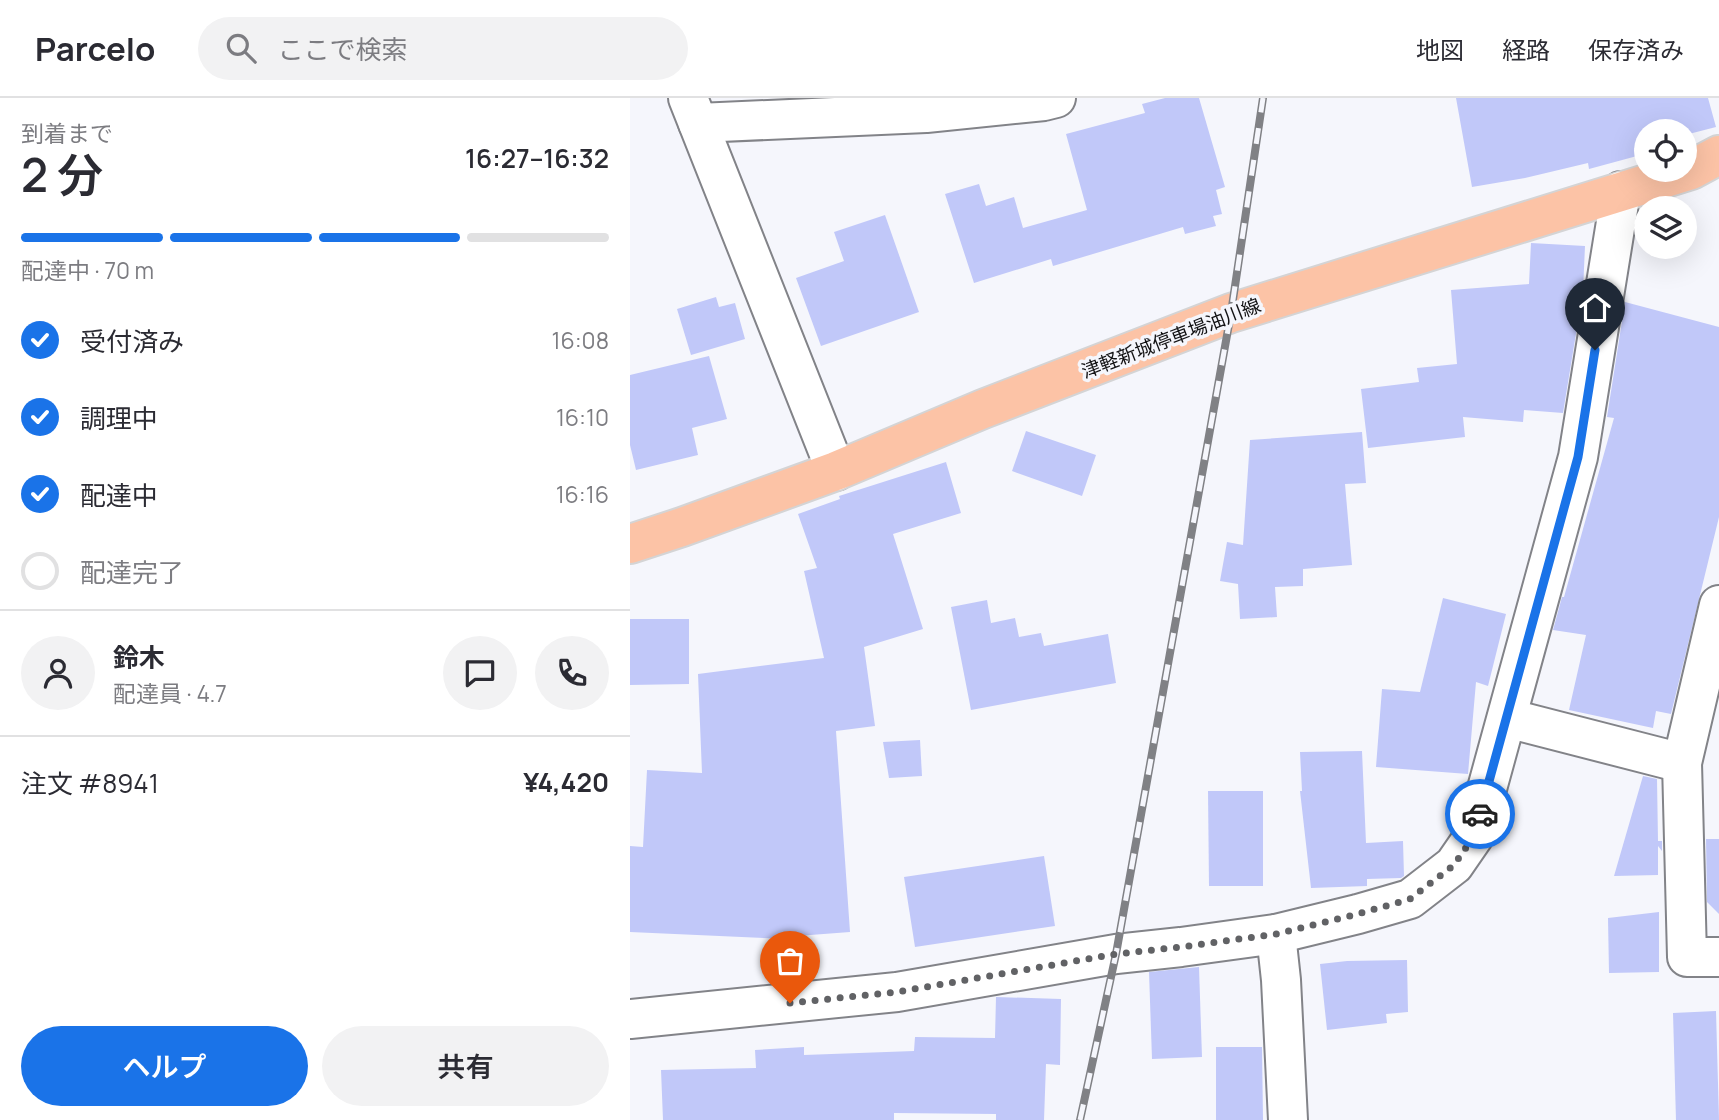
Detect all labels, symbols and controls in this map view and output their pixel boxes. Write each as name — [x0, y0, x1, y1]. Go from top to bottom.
search box — [198, 17, 688, 80]
text: Parcelo — [35, 26, 156, 71]
icon: search — [222, 29, 260, 67]
text: ここで検索 — [278, 31, 408, 67]
text: 地図 — [1416, 33, 1464, 66]
text: 経路 — [1502, 33, 1550, 66]
text: 保存済み — [1588, 33, 1684, 66]
text: 到着まで — [21, 117, 113, 149]
map controls — [1634, 119, 1697, 259]
button: locate — [1634, 119, 1697, 182]
text: 16:27–16:32 — [465, 140, 609, 176]
text: 2 分 — [21, 143, 103, 206]
button: layers — [1634, 196, 1697, 259]
text: 配達中 · 70 m — [21, 254, 154, 286]
pin — [1565, 278, 1625, 350]
icon: home — [1576, 289, 1614, 327]
street label: 津軽新城停車場油川線 — [1078, 292, 1264, 384]
icon: check — [21, 321, 59, 359]
text: 受付済み — [80, 323, 184, 359]
text: 16:08 — [552, 324, 609, 356]
icon: check — [21, 398, 59, 436]
text: 調理中 — [80, 400, 158, 436]
text: 16:10 — [556, 401, 609, 433]
icon: check — [21, 475, 59, 513]
text: 配達中 — [80, 477, 158, 513]
text: 16:16 — [556, 478, 609, 510]
text: 配達完了 — [80, 554, 184, 590]
button: person — [21, 636, 95, 710]
button: chat — [443, 636, 517, 710]
button: phone — [535, 636, 609, 710]
text: 鈴木 — [113, 639, 165, 675]
text: 配達員 · 4.7 — [113, 677, 227, 709]
text: ¥4,420 — [523, 764, 609, 800]
text: 注文 #8941 — [21, 765, 159, 801]
courier — [1445, 779, 1515, 849]
icon: car — [1461, 795, 1499, 833]
pin — [760, 931, 820, 1003]
icon: bag — [771, 942, 809, 980]
button: ヘルプ — [21, 1026, 308, 1106]
button: 共有 — [322, 1026, 609, 1106]

